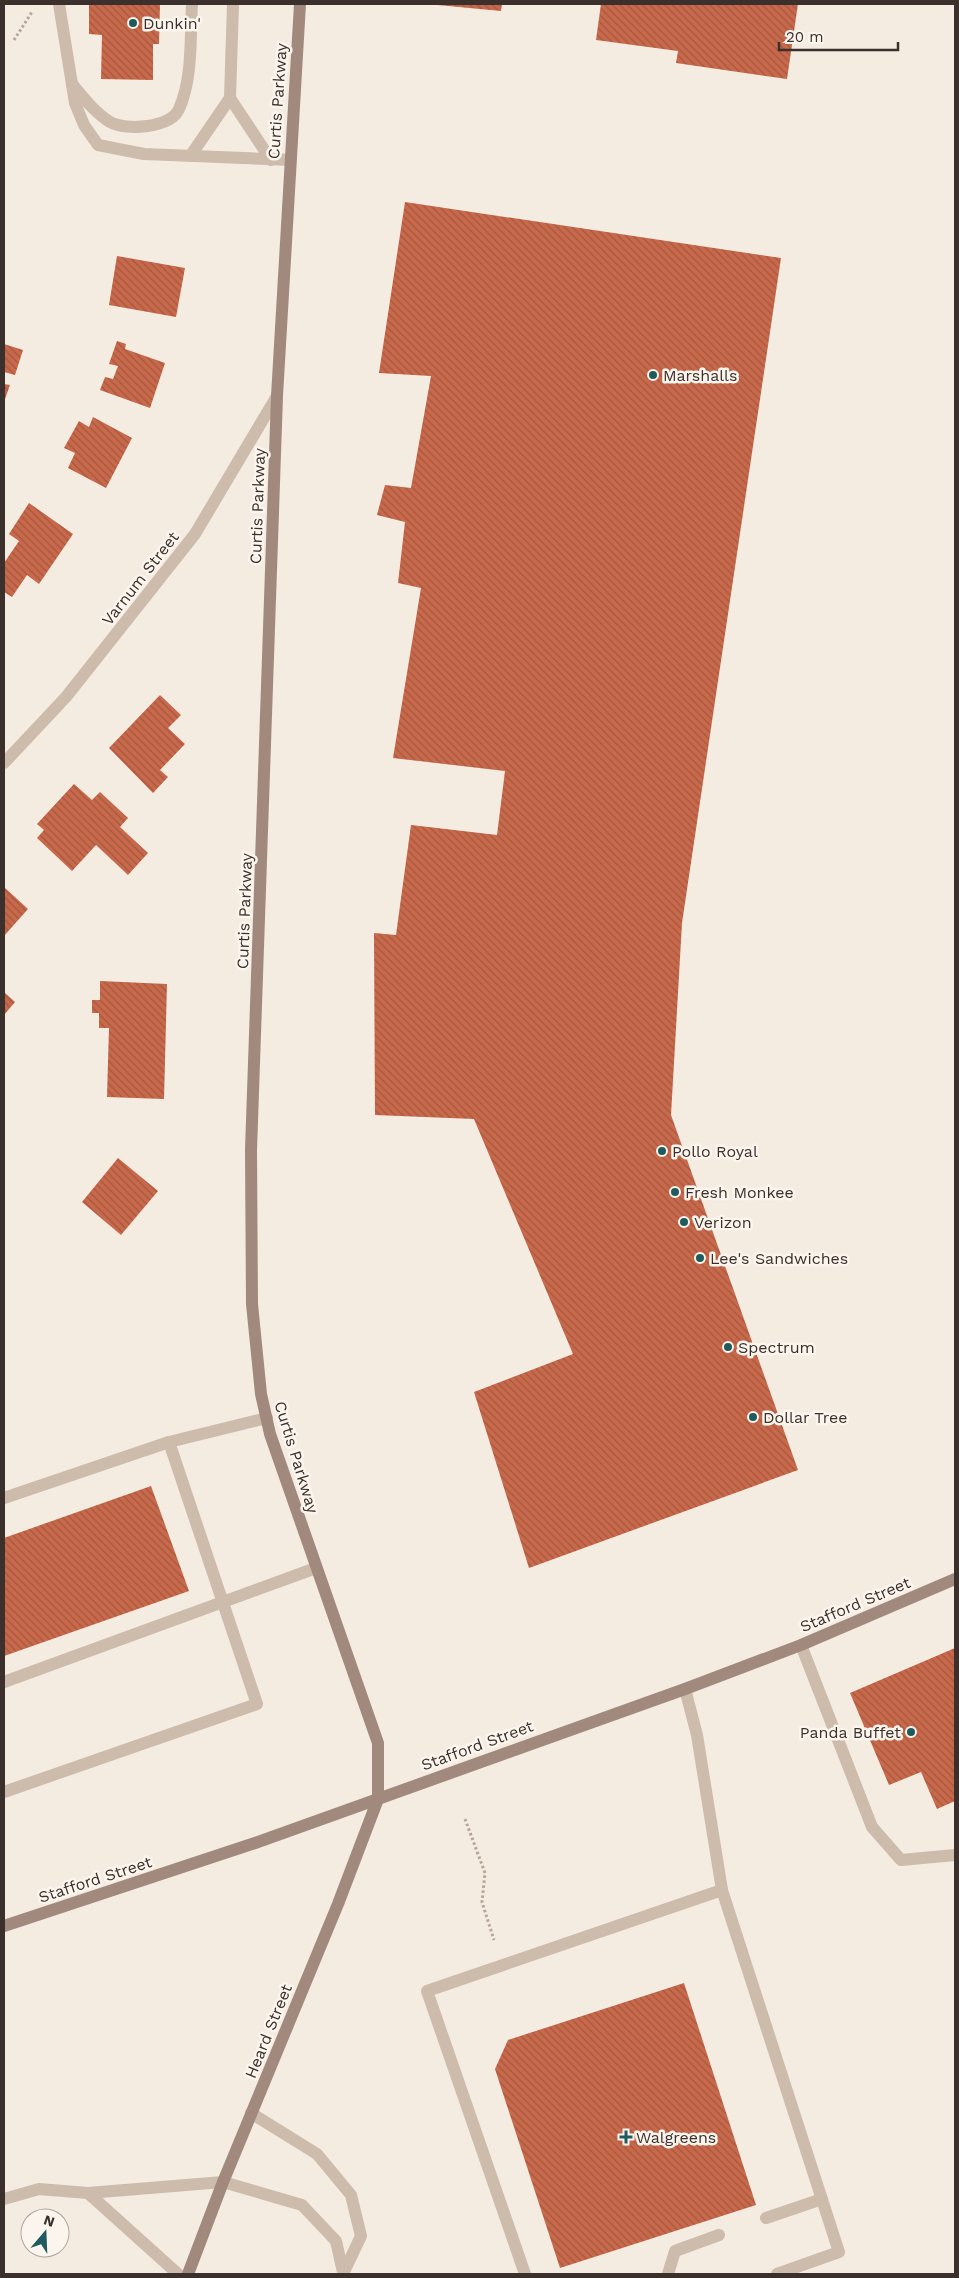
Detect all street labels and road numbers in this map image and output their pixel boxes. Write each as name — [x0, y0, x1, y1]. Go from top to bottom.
street label: Curtis Parkway — [264, 42, 291, 160]
street label: Curtis Parkway — [246, 447, 269, 564]
street label: Varnum Street — [98, 527, 183, 629]
street label: Curtis Parkway — [233, 852, 256, 969]
street label: Curtis Parkway — [270, 1399, 323, 1516]
street label: Stafford Street — [797, 1573, 913, 1636]
street label: Stafford Street — [419, 1716, 536, 1775]
street label: Stafford Street — [36, 1852, 154, 1907]
street label: Heard Street — [241, 1981, 296, 2081]

